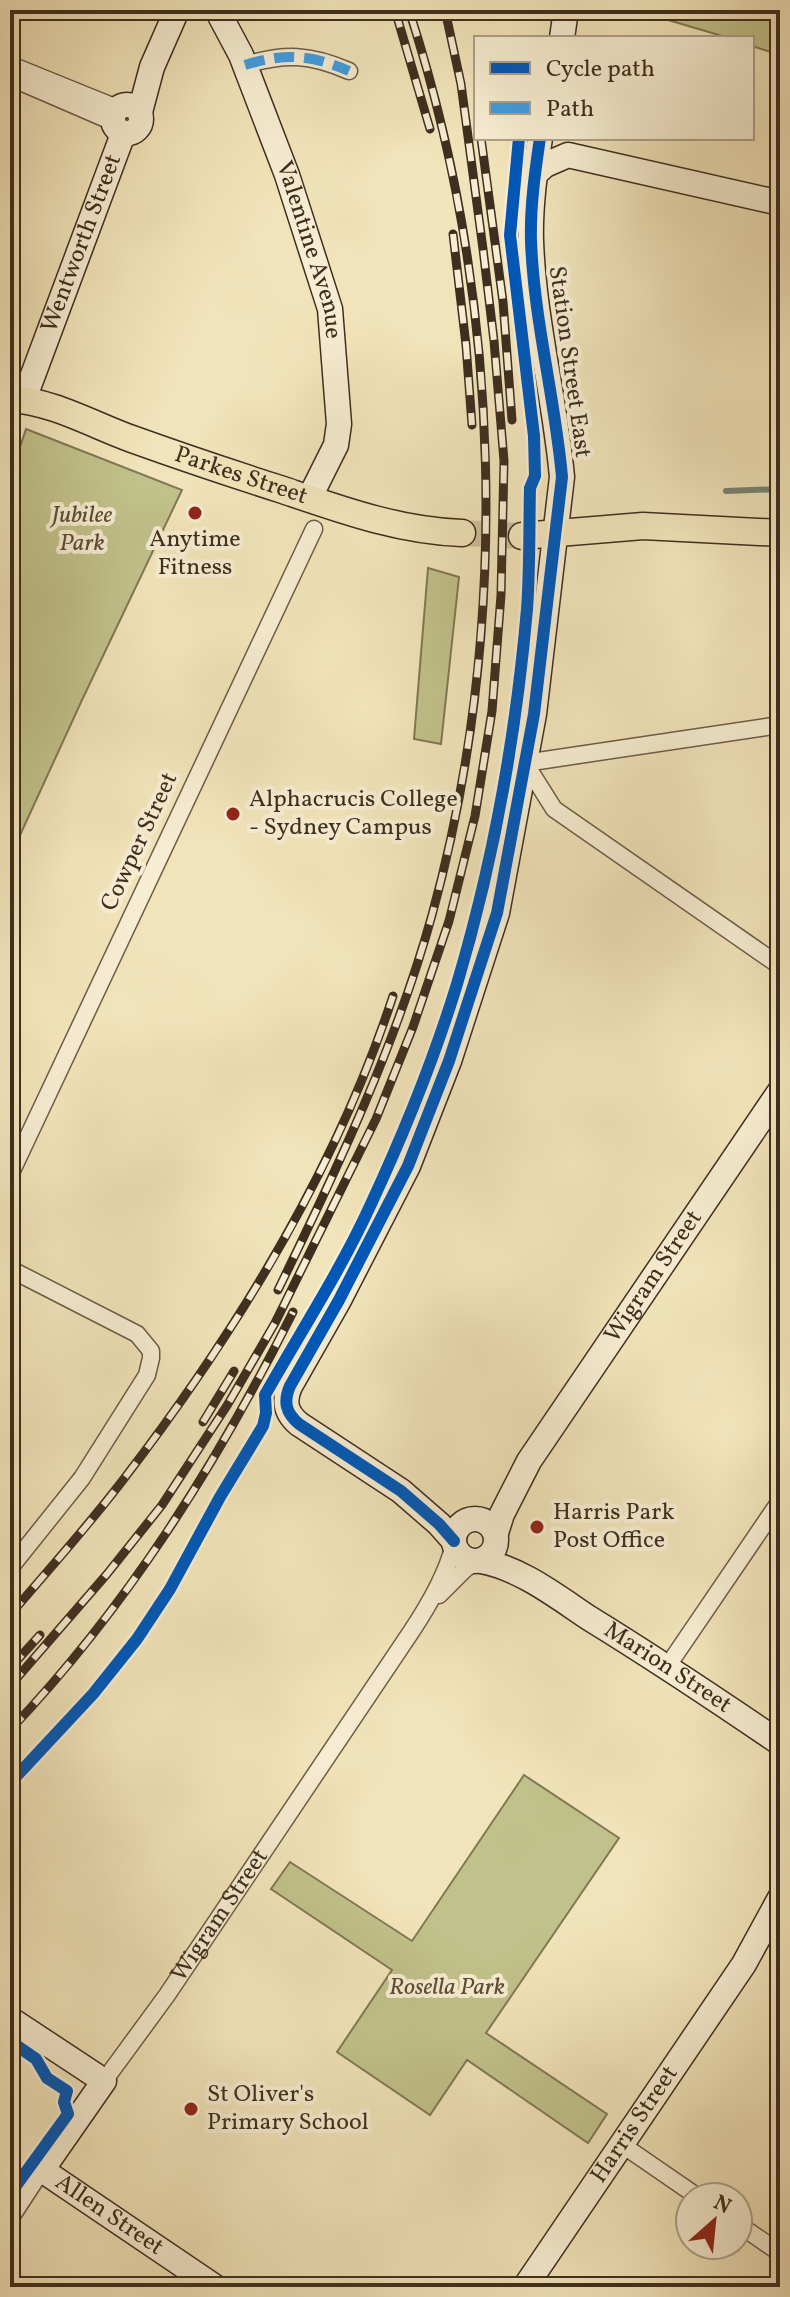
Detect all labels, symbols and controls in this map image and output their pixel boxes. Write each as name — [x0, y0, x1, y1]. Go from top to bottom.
legend — [474, 36, 754, 140]
text: Cycle path — [546, 53, 655, 87]
text: Path — [546, 93, 594, 127]
street label: Wentworth Street — [33, 149, 131, 338]
street label: Valentine Avenue — [266, 156, 349, 340]
street label: Station Street East — [539, 264, 599, 460]
street label: Parkes Street — [170, 438, 312, 514]
park label: Jubilee Park — [50, 499, 113, 561]
marker: Anytime Fitness — [186, 504, 204, 522]
place label: Anytime Fitness — [149, 523, 241, 585]
street label: Cowper Street — [93, 767, 187, 917]
place label: Alphacrucis College - Sydney Campus — [249, 783, 458, 845]
marker: Alphacrucis College - Sydney Campus — [224, 805, 242, 823]
street label: Wigram Street — [597, 1204, 711, 1350]
place label: Harris Park Post Office — [553, 1496, 674, 1558]
marker: Harris Park Post Office — [528, 1518, 546, 1536]
street label: Marion Street — [597, 1614, 738, 1722]
street label: Wigram Street — [163, 1842, 277, 1989]
park label: Rosella Park — [389, 1971, 505, 2005]
street label: Harris Street — [583, 2059, 687, 2190]
place label: St Oliver's Primary School — [207, 2078, 369, 2140]
marker: St Oliver's Primary School — [182, 2100, 200, 2118]
street label: Allen Street — [48, 2166, 170, 2264]
north arrow — [674, 2181, 754, 2261]
text: N — [708, 2188, 736, 2223]

